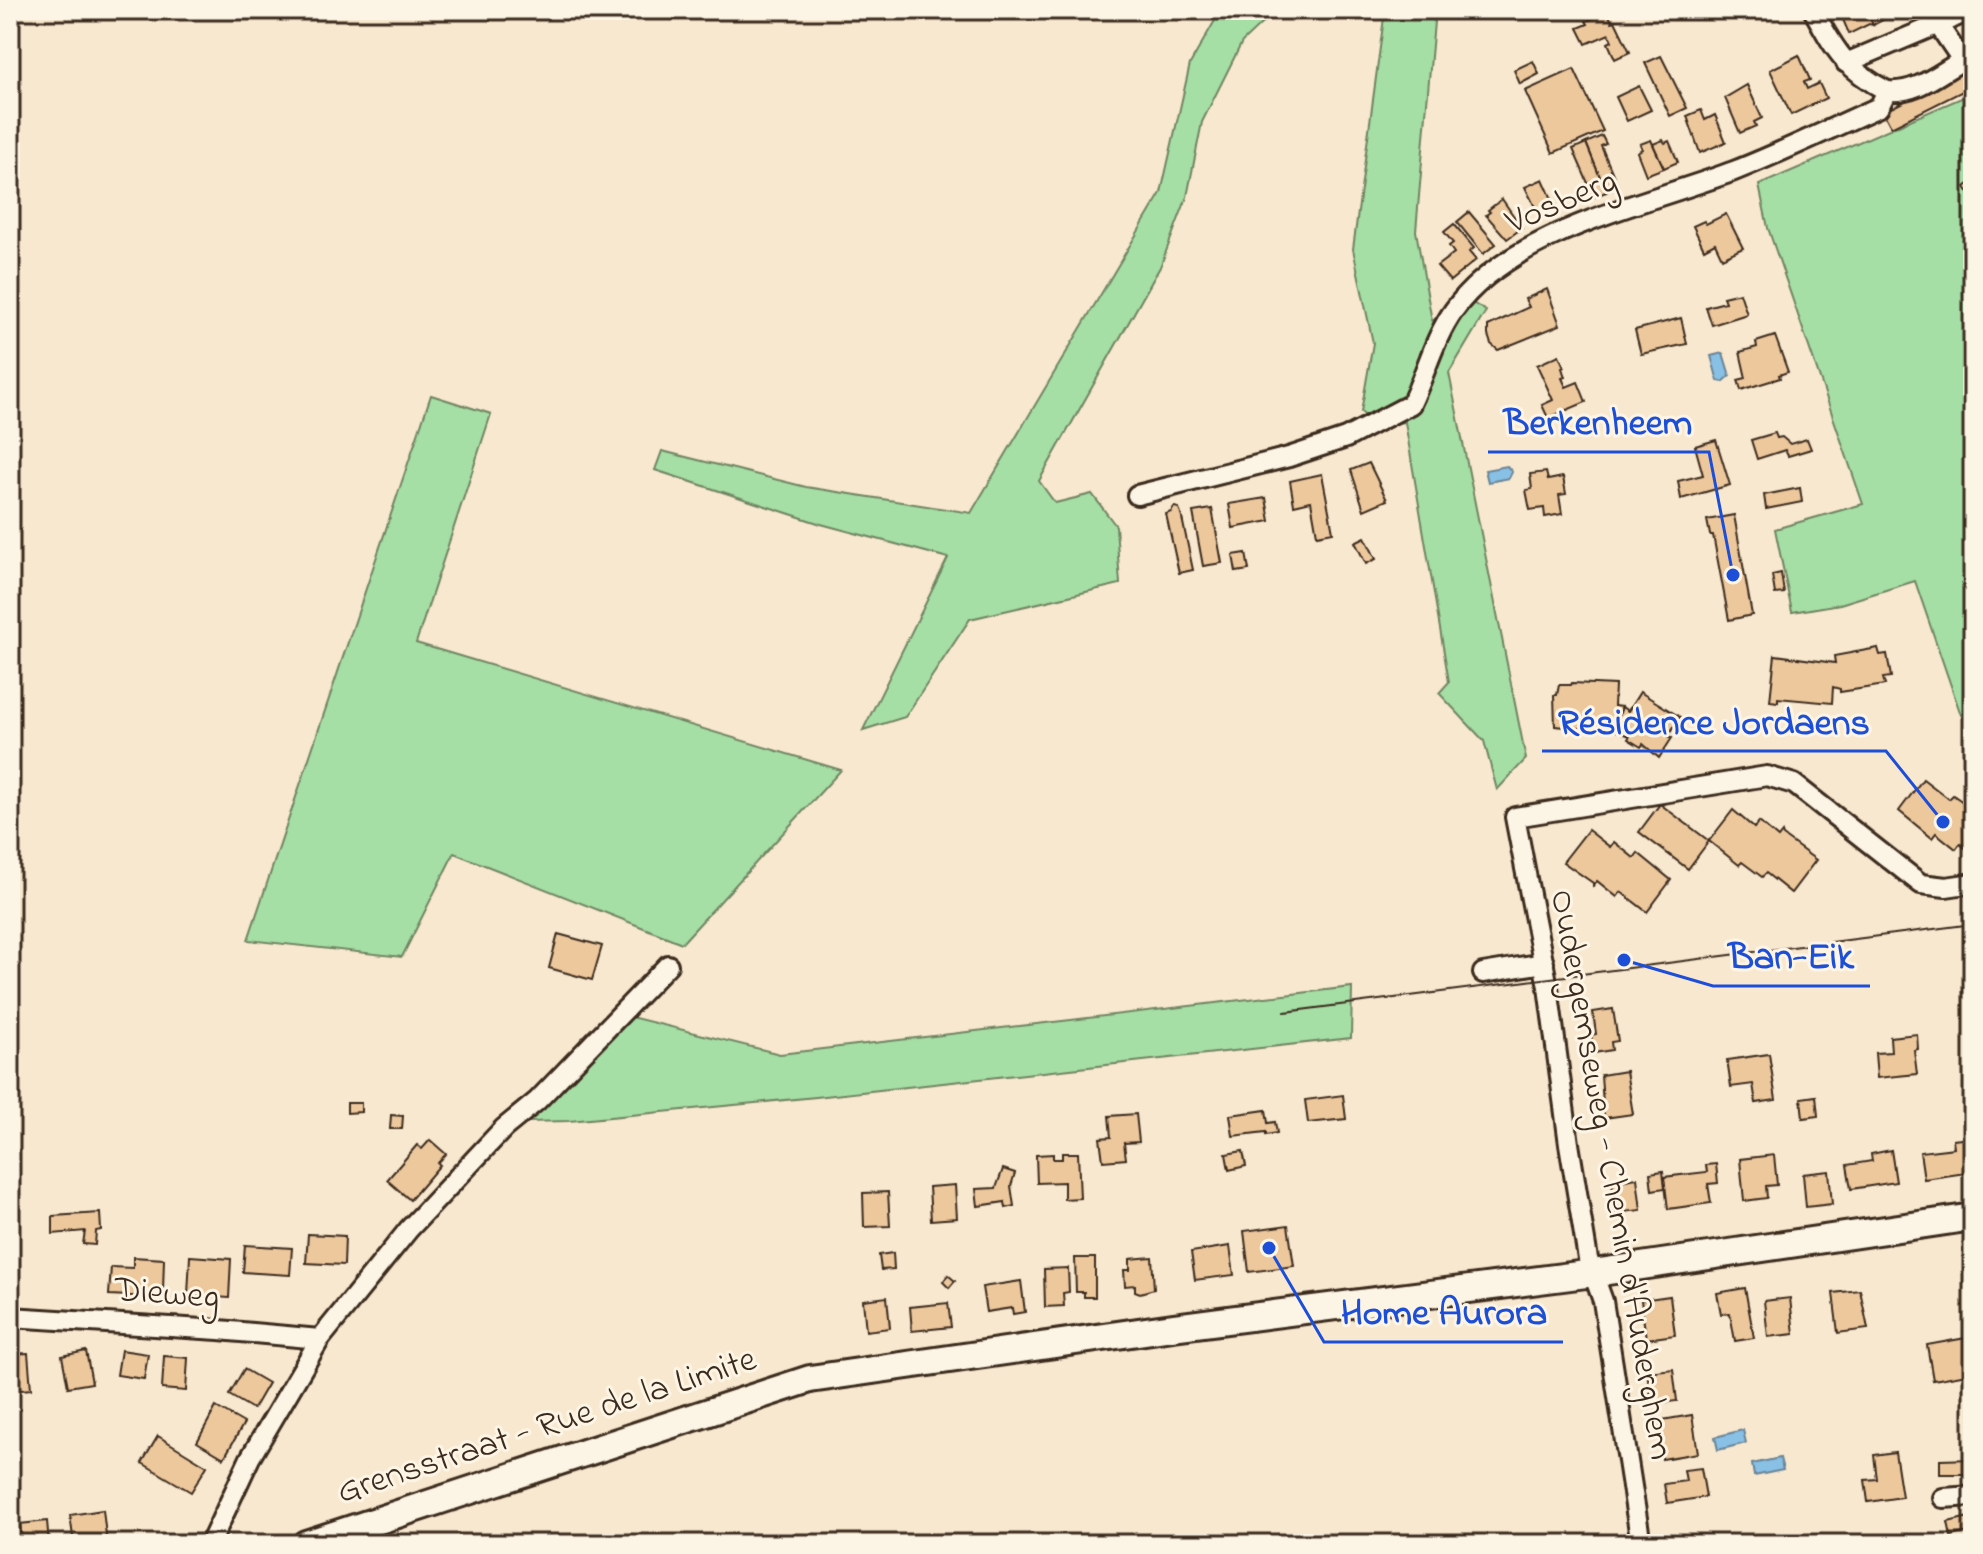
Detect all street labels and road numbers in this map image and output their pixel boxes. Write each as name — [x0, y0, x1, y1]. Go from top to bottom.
street label: Vosberg — [1497, 156, 1626, 251]
street label: Oudergemseweg - Chemin d'Auderghem — [1534, 886, 1686, 1464]
street label: Dieweg — [112, 1265, 221, 1325]
street label: Grensstraat - Rue de la Limite — [331, 1334, 764, 1520]

